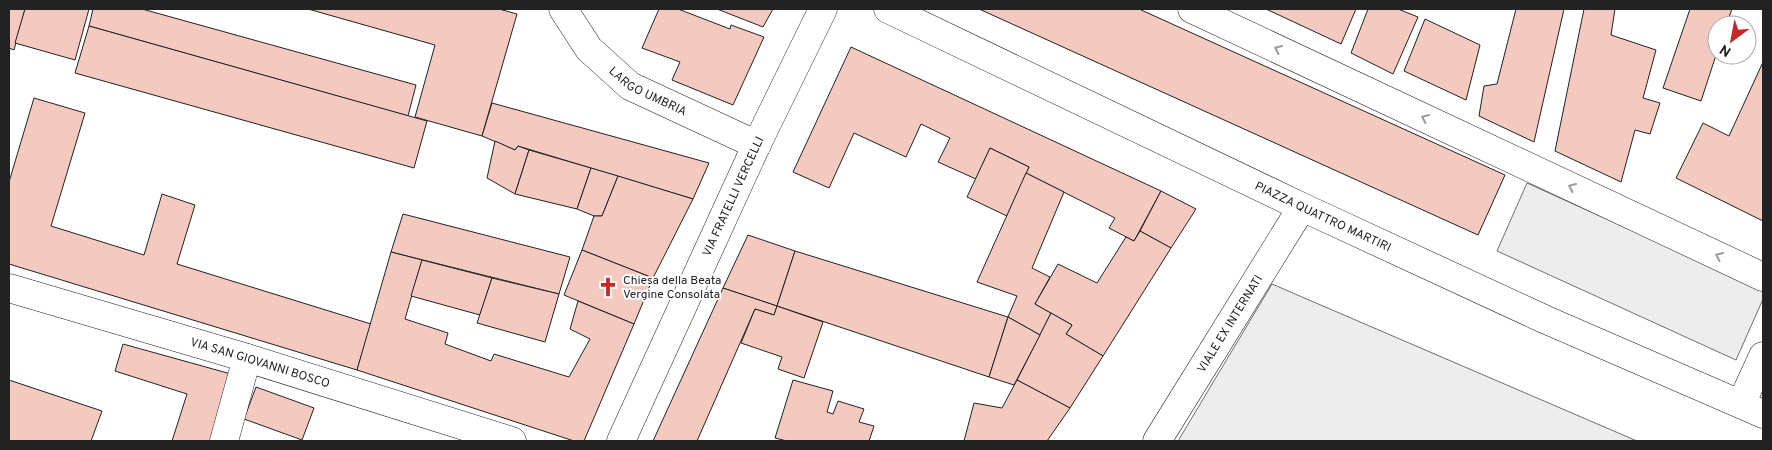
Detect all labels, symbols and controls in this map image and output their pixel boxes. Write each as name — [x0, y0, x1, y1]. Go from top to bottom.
north arrow — [1707, 15, 1757, 65]
text: N — [1717, 40, 1735, 60]
one-way arrow — [1274, 45, 1283, 55]
street label: LARGO UMBRIA — [605, 64, 689, 120]
one-way arrow — [1421, 114, 1430, 124]
street label: VIA FRATELLI VERCELLI — [699, 134, 768, 259]
street label: PIAZZA QUATTRO MARTIRI — [1252, 179, 1393, 256]
one-way arrow — [1568, 183, 1577, 193]
one-way arrow — [1715, 252, 1724, 262]
street label: VIALE EX INTERNATI — [1194, 272, 1267, 376]
place label: Chiesa della Beata Vergine Consolata — [623, 273, 721, 303]
church icon: Chiesa della Beata Vergine Consolata — [597, 276, 619, 298]
street label: VIA SAN GIOVANNI BOSCO — [188, 335, 332, 392]

